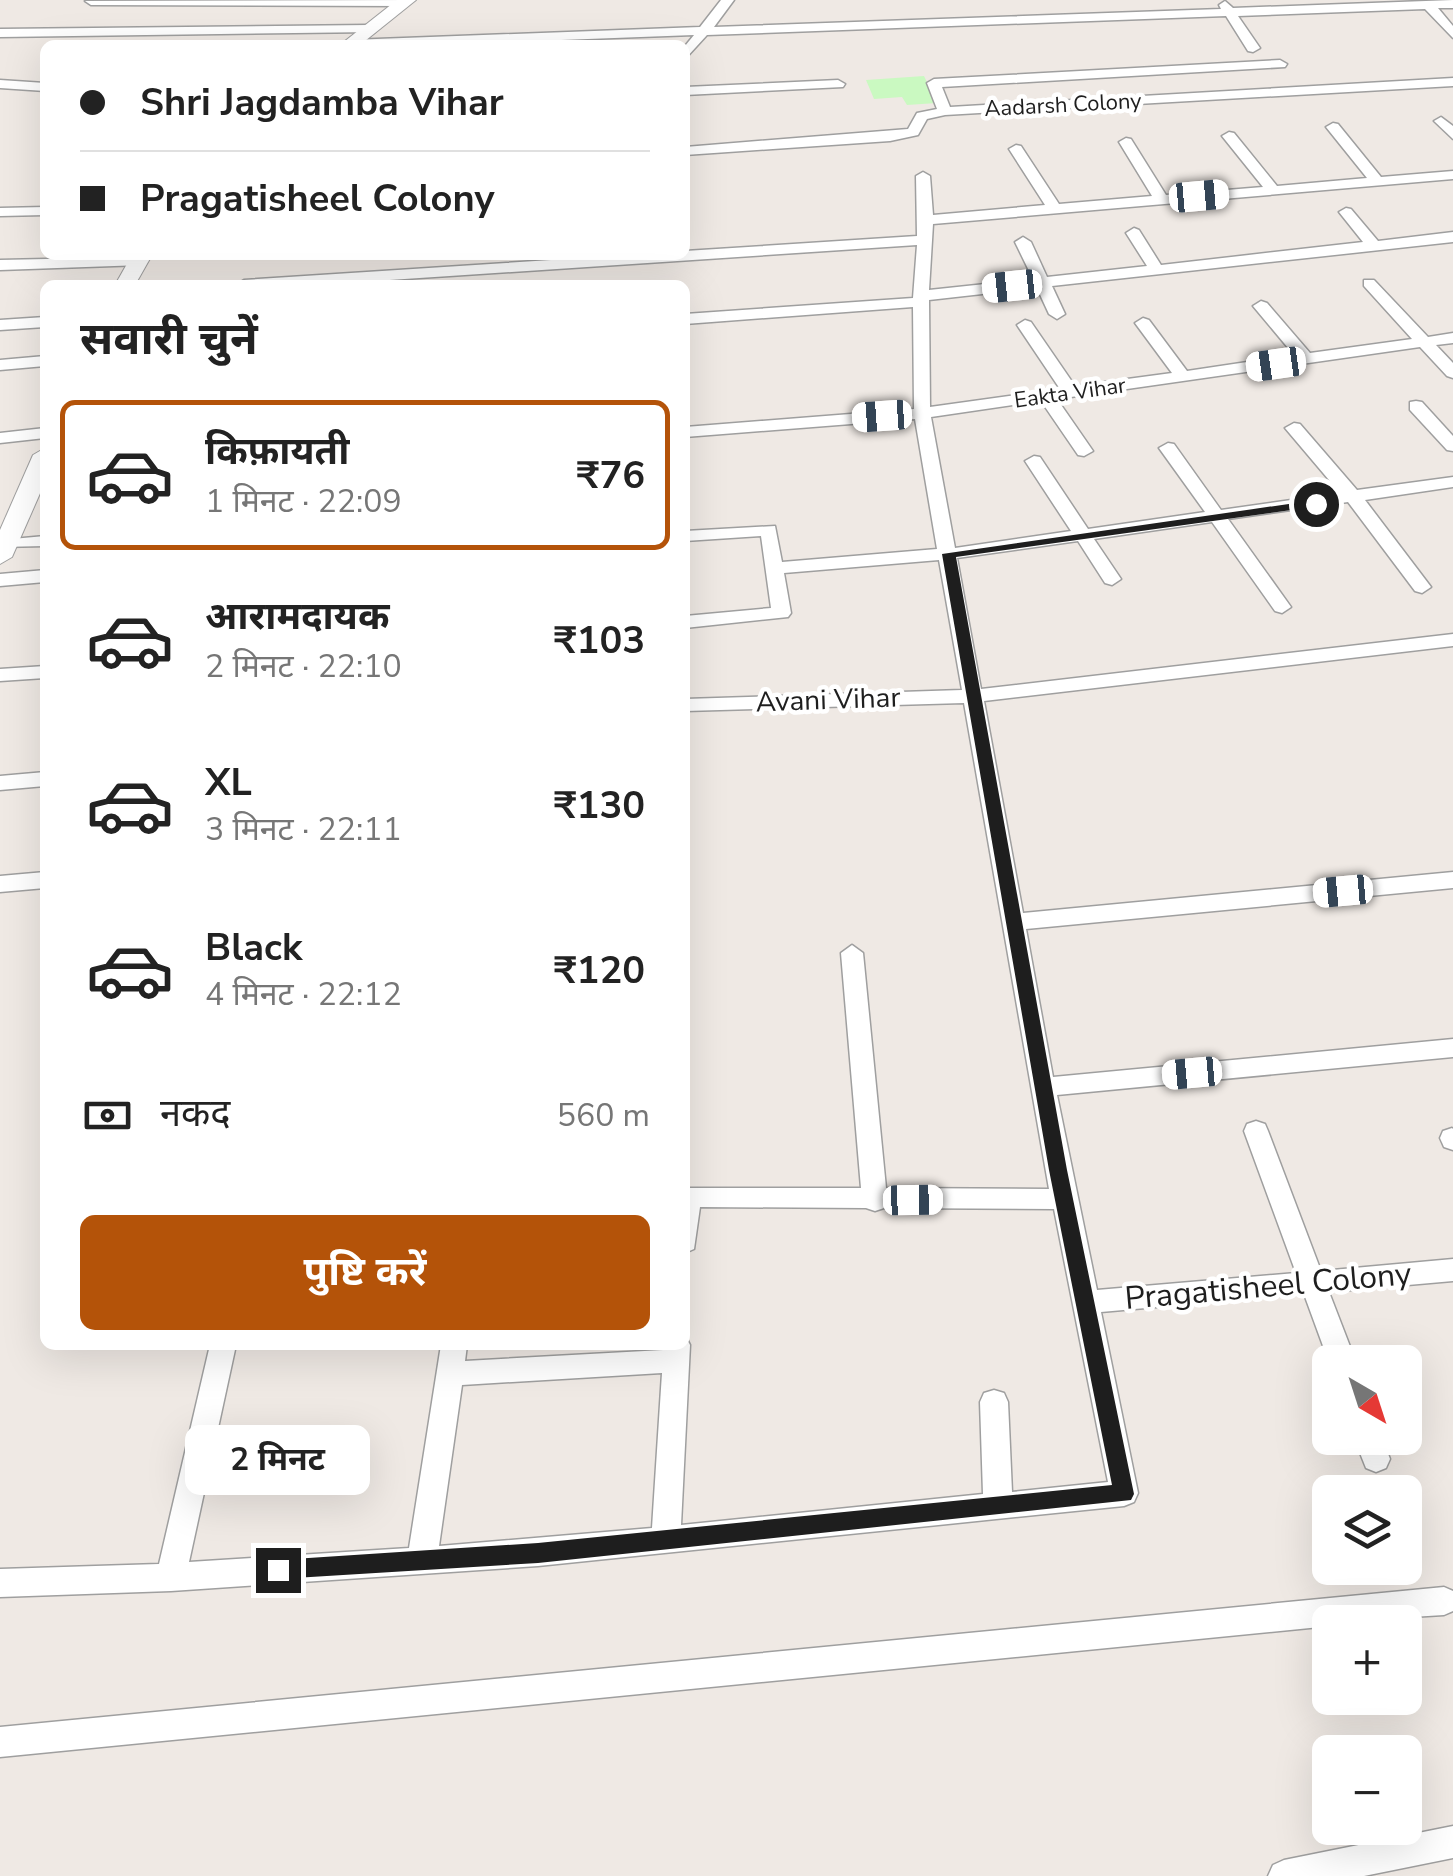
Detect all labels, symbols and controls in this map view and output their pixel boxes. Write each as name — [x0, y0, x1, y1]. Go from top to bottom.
text: Shri Jagdamba Vihar — [140, 77, 504, 128]
street label: Aadarsh Colony — [984, 86, 1143, 124]
text: Pragatisheel Colony — [140, 173, 494, 224]
car — [1168, 178, 1230, 214]
car — [981, 268, 1043, 304]
text: सवारी चुनें — [80, 309, 258, 370]
car — [1244, 345, 1308, 383]
street label: Eakta Vihar — [1012, 370, 1128, 416]
car — [851, 399, 913, 433]
text: किफ़ायती — [205, 426, 349, 477]
icon: car — [85, 430, 175, 520]
text: ₹76 — [577, 450, 645, 501]
text: 1 मिनट · 22:09 — [205, 480, 402, 523]
route start — [1294, 482, 1339, 527]
text: आरामदायक — [205, 591, 389, 642]
icon: car — [85, 595, 175, 685]
text: ₹103 — [554, 615, 645, 666]
text: 2 मिनट · 22:10 — [205, 645, 402, 688]
street label: Avani Vihar — [755, 678, 901, 722]
text: XL — [205, 757, 252, 808]
icon: car — [85, 760, 175, 850]
text: ₹130 — [554, 780, 645, 831]
text: 3 मिनट · 22:11 — [205, 808, 402, 851]
car — [1312, 873, 1374, 909]
text: Black — [205, 922, 302, 973]
icon: car — [85, 925, 175, 1015]
text: ₹120 — [554, 945, 645, 996]
text: 4 मिनट · 22:12 — [205, 973, 402, 1016]
car — [1161, 1055, 1223, 1091]
icon: cash — [80, 1088, 135, 1143]
text: नकद — [160, 1088, 230, 1139]
text: 560 m — [557, 1094, 650, 1137]
car — [883, 1184, 943, 1216]
button: पुष्टि करें — [80, 1215, 650, 1330]
street label: Pragatisheel Colony — [1123, 1252, 1414, 1320]
north arrow — [1312, 1345, 1422, 1455]
map controls — [1312, 1345, 1422, 1845]
callout: 2 मिनट — [186, 1425, 370, 1495]
text: 2 मिनट — [230, 1438, 325, 1481]
button: layers — [1312, 1475, 1422, 1585]
route end — [256, 1548, 301, 1593]
button: + — [1312, 1605, 1422, 1715]
button: − — [1312, 1735, 1422, 1845]

